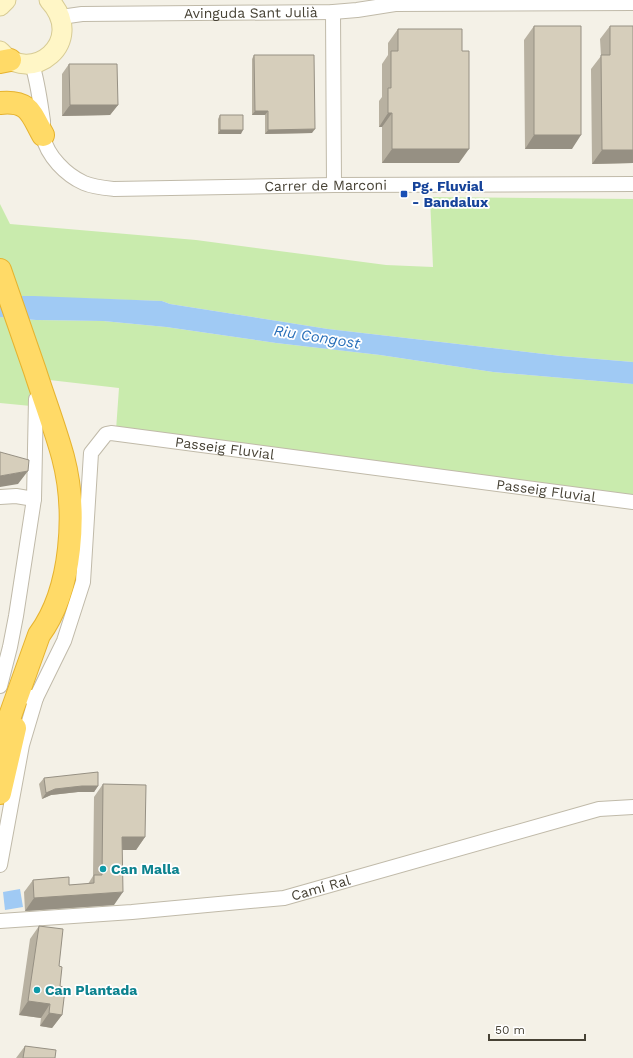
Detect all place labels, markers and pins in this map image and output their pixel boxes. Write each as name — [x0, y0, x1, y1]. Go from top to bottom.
place label: Pg. Fluvial - Bandalux — [412, 178, 489, 210]
marker: Pg. Fluvial - Bandalux — [399, 189, 409, 199]
place label: Can Malla — [111, 861, 180, 877]
marker: Can Malla — [98, 864, 108, 874]
place label: Can Plantada — [45, 982, 138, 998]
marker: Can Plantada — [32, 985, 42, 995]

